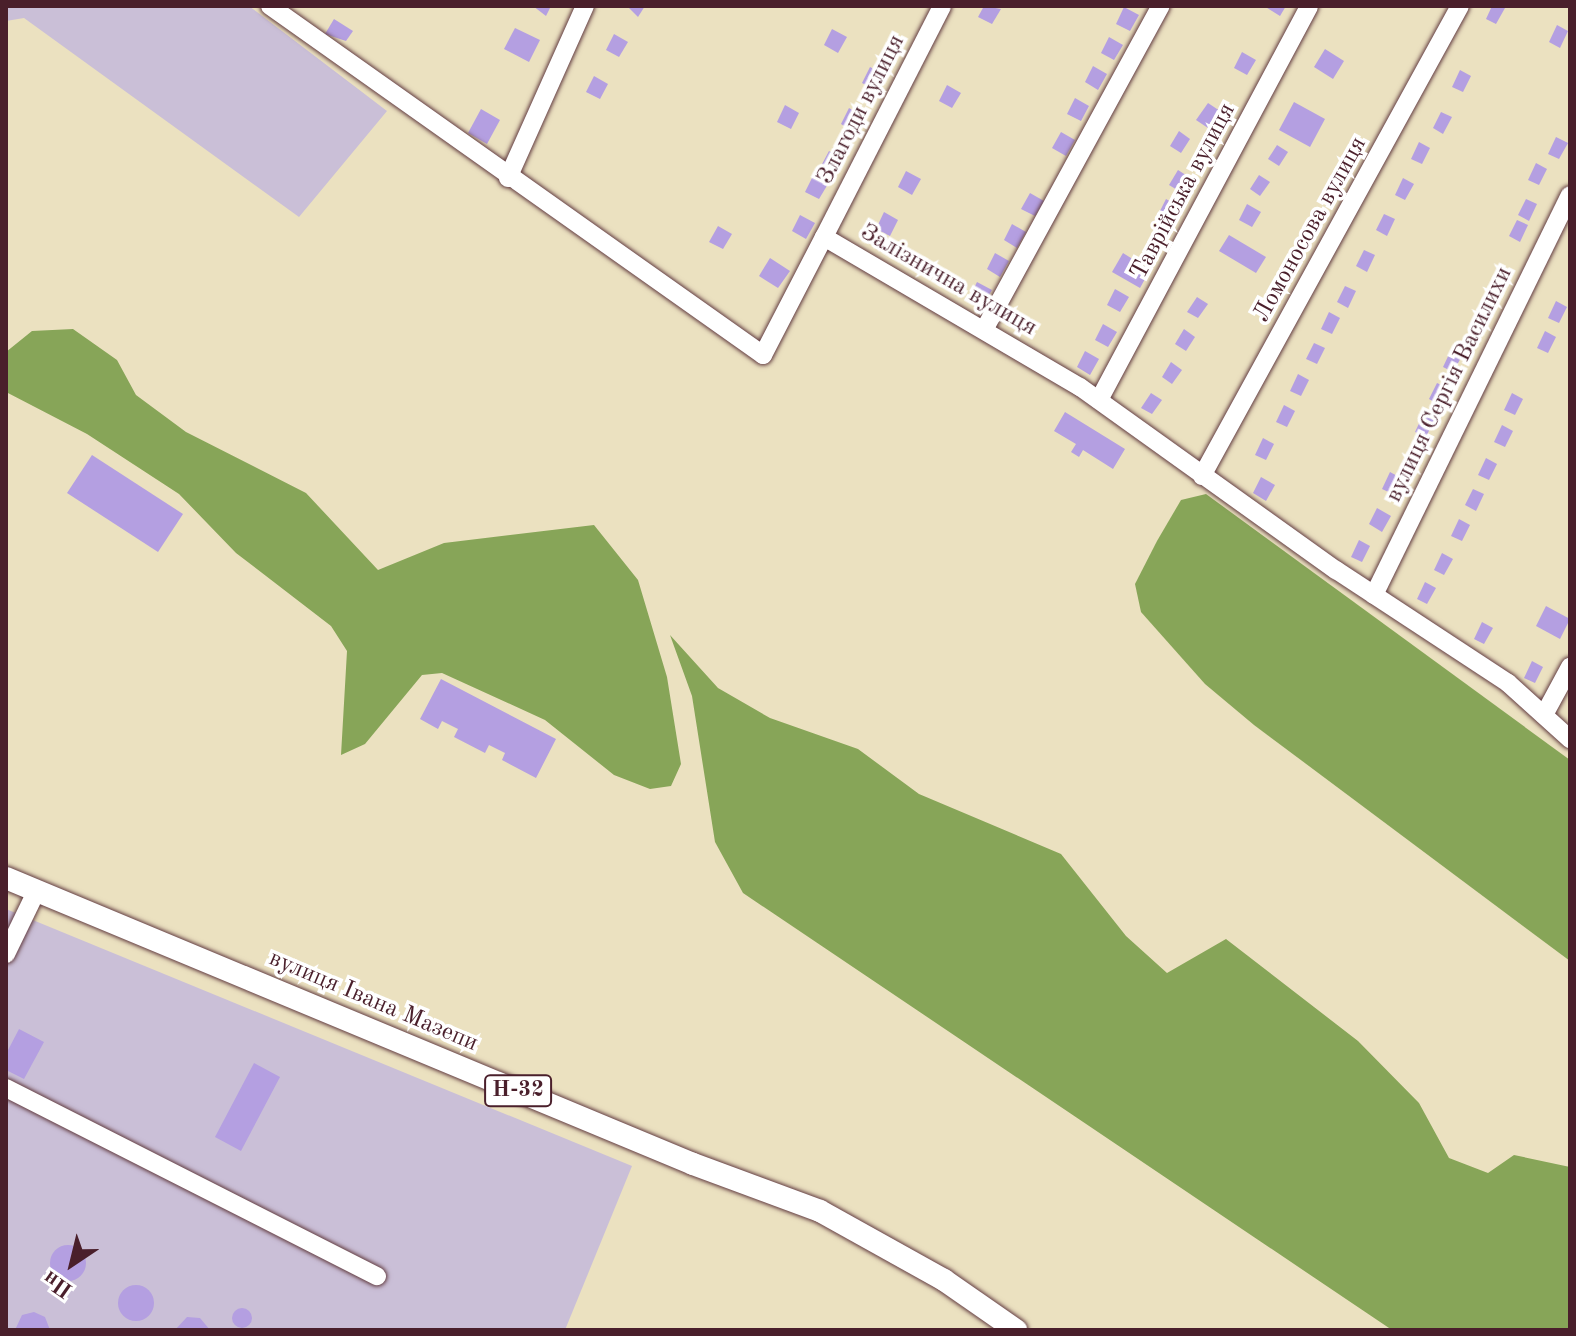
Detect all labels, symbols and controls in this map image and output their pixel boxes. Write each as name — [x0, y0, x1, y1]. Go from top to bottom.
street label: Злагоди вулиця — [812, 30, 912, 190]
street label: Таврійська вулиця — [1125, 99, 1243, 285]
street label: Ломоносова вулиця — [1248, 132, 1374, 328]
street label: Залізнична вулиця — [855, 219, 1041, 343]
street label: вулиця Сергія Василихи — [1380, 263, 1520, 507]
street label: вулиця Івана Мазепи — [264, 945, 482, 1059]
road number: Н-32 — [484, 1073, 552, 1109]
north arrow — [32, 1224, 112, 1304]
text: Пн — [40, 1266, 77, 1301]

